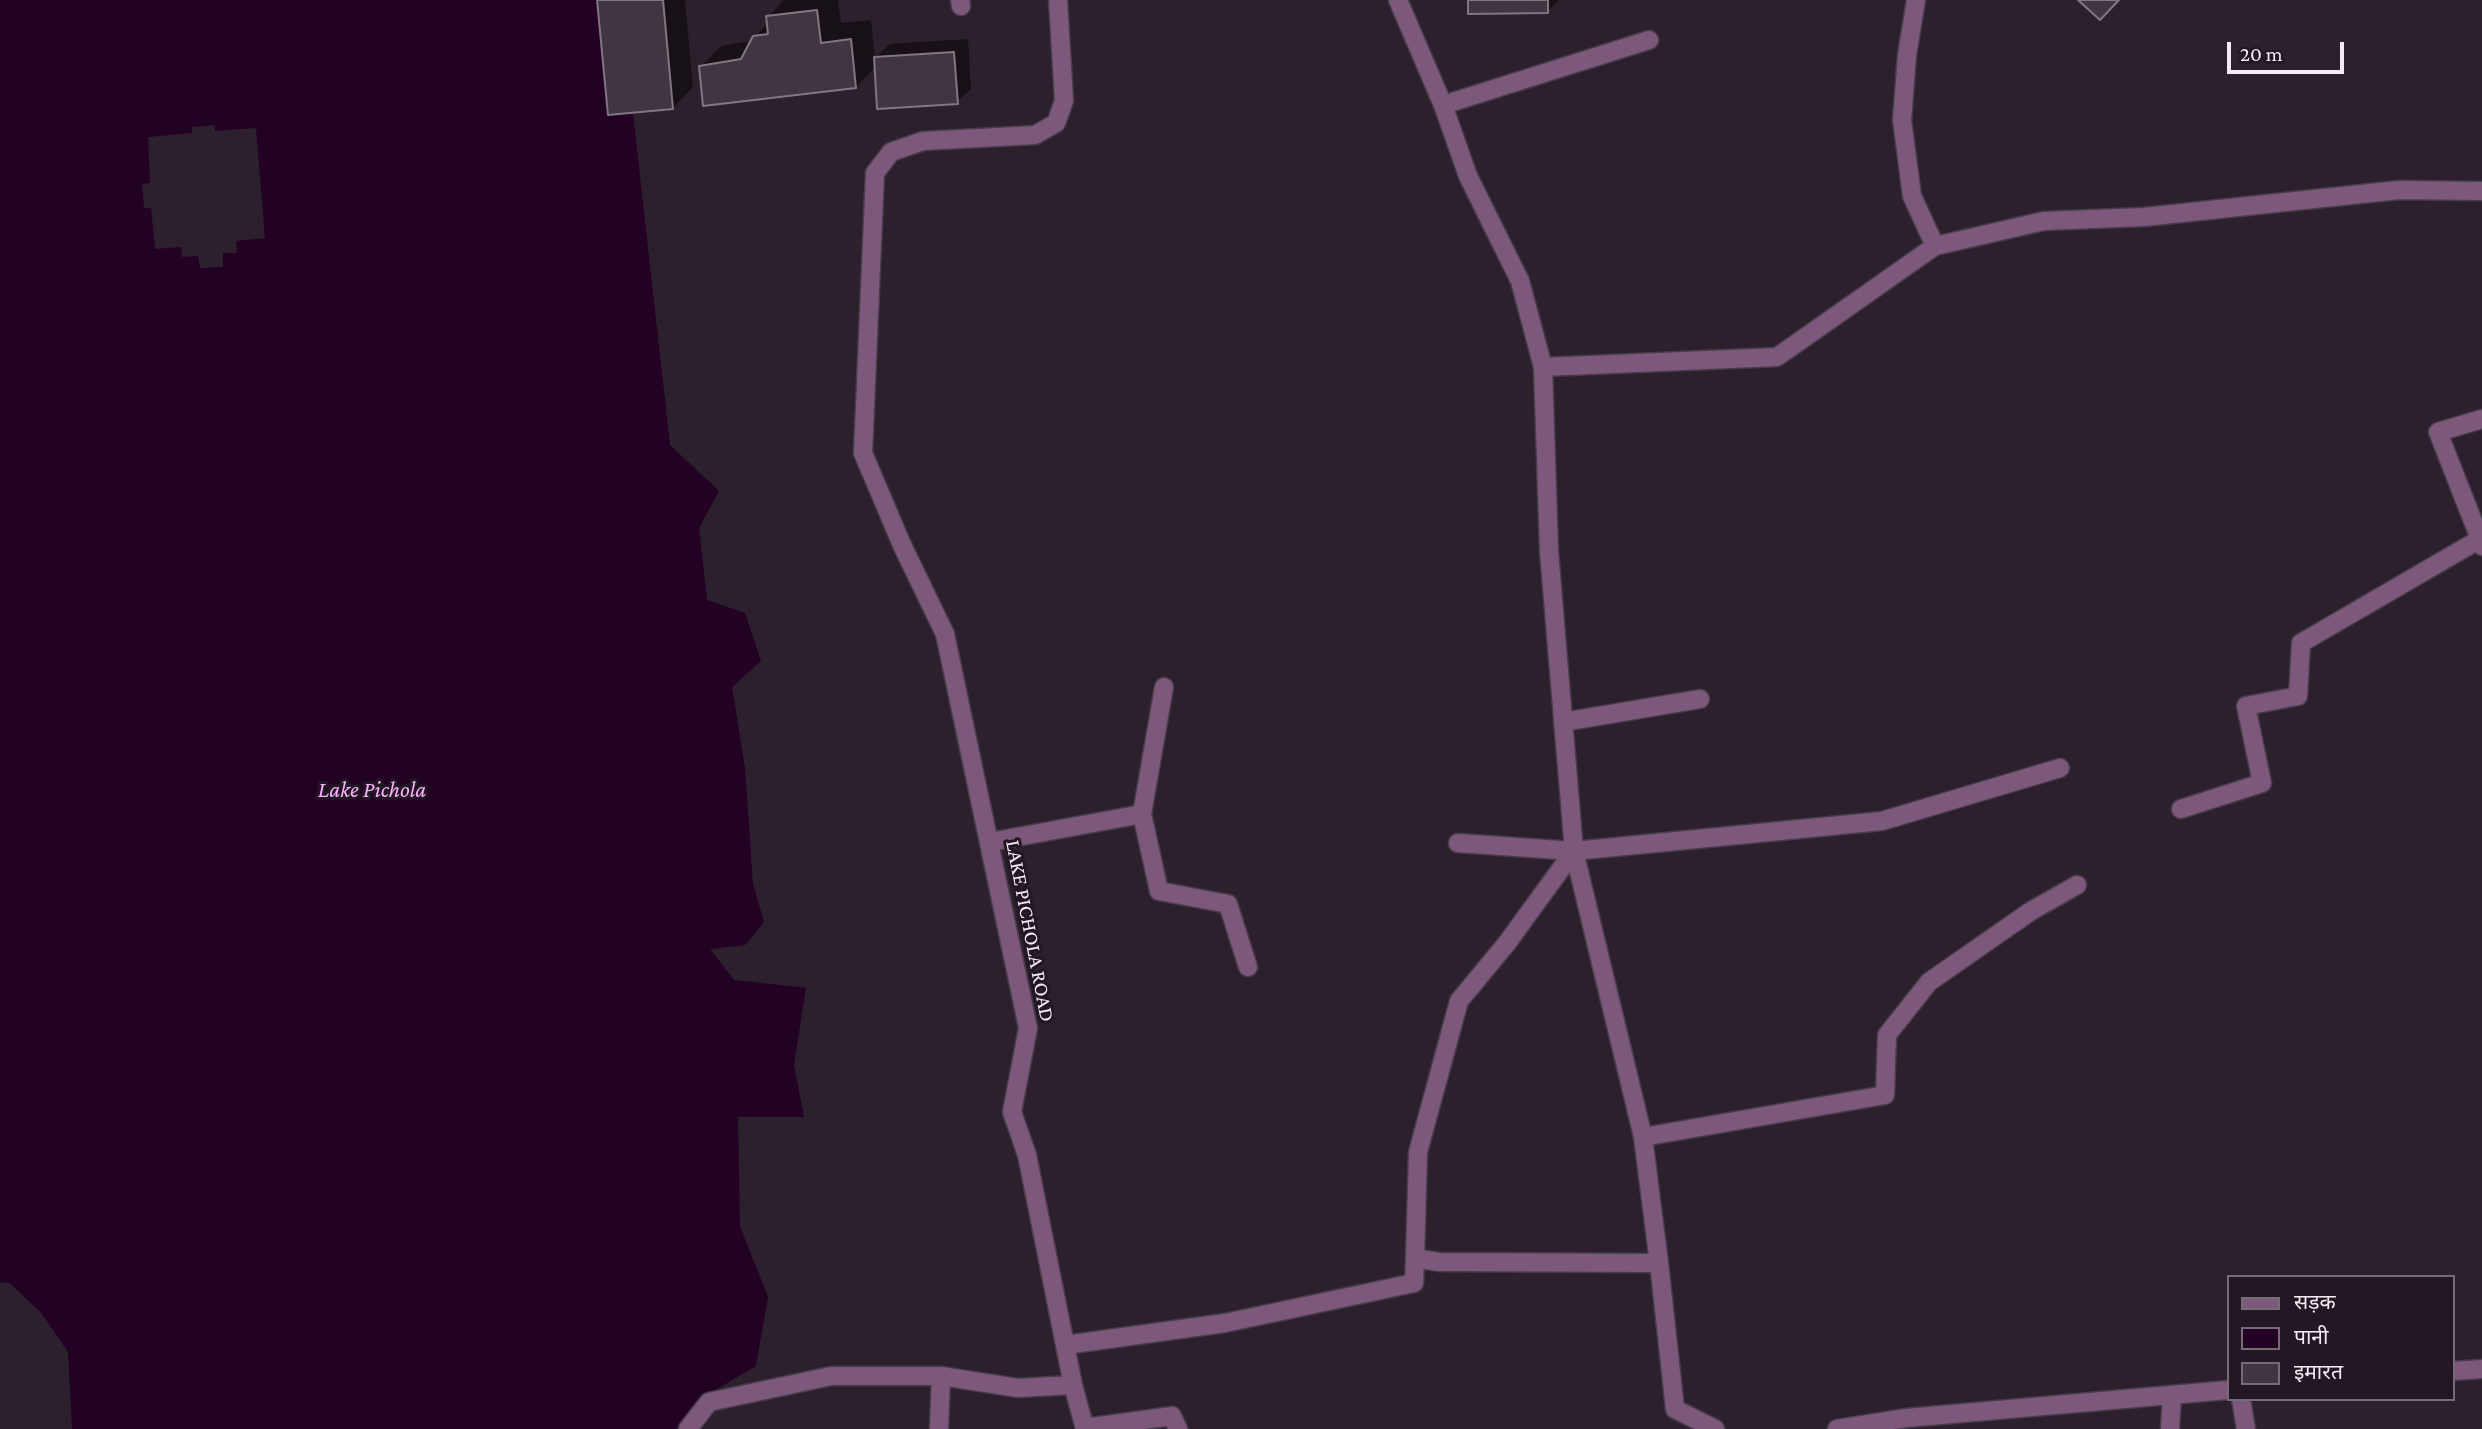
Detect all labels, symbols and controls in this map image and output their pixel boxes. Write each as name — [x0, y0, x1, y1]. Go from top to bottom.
scale bar — [2230, 28, 2347, 72]
text: 20 m — [2240, 42, 2283, 66]
water label: Lake Pichola — [318, 776, 426, 804]
street label: LAKE PICHOLA ROAD — [1000, 838, 1060, 1024]
legend — [2226, 1275, 2454, 1401]
text: सड़क — [2294, 1290, 2336, 1314]
text: पानी — [2294, 1325, 2328, 1349]
text: इमारत — [2294, 1360, 2343, 1384]

